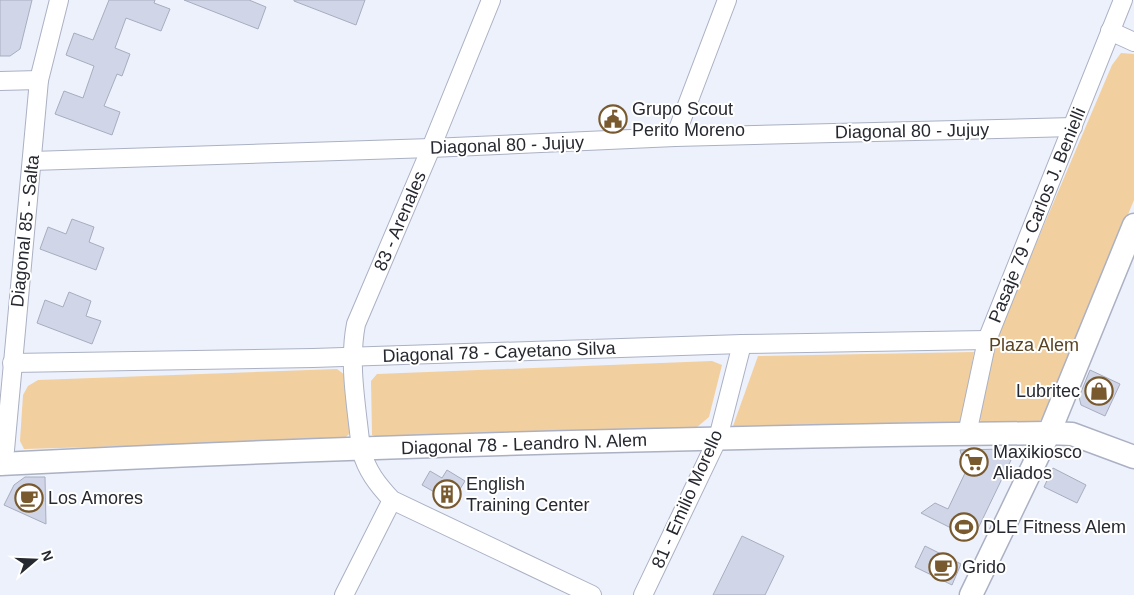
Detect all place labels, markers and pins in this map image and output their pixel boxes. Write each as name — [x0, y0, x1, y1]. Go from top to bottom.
place label: Grupo Scout Perito Moreno — [632, 99, 745, 140]
public building icon: Grupo Scout Perito Moreno — [598, 104, 628, 134]
shop icon: Lubritec — [1084, 376, 1114, 406]
place label: Lubritec — [1016, 381, 1080, 401]
place label: Maxikiosco Aliados — [993, 442, 1082, 483]
supermarket icon: Maxikiosco Aliados — [959, 447, 989, 477]
place label: English Training Center — [466, 474, 589, 515]
building icon: English Training Center — [432, 479, 462, 509]
cafe icon: Los Amores — [14, 483, 44, 513]
place label: Los Amores — [48, 488, 143, 508]
sports icon: DLE Fitness Alem — [949, 512, 979, 542]
place label: DLE Fitness Alem — [983, 517, 1126, 537]
cafe icon: Grido — [928, 552, 958, 582]
place label: Grido — [962, 557, 1006, 577]

